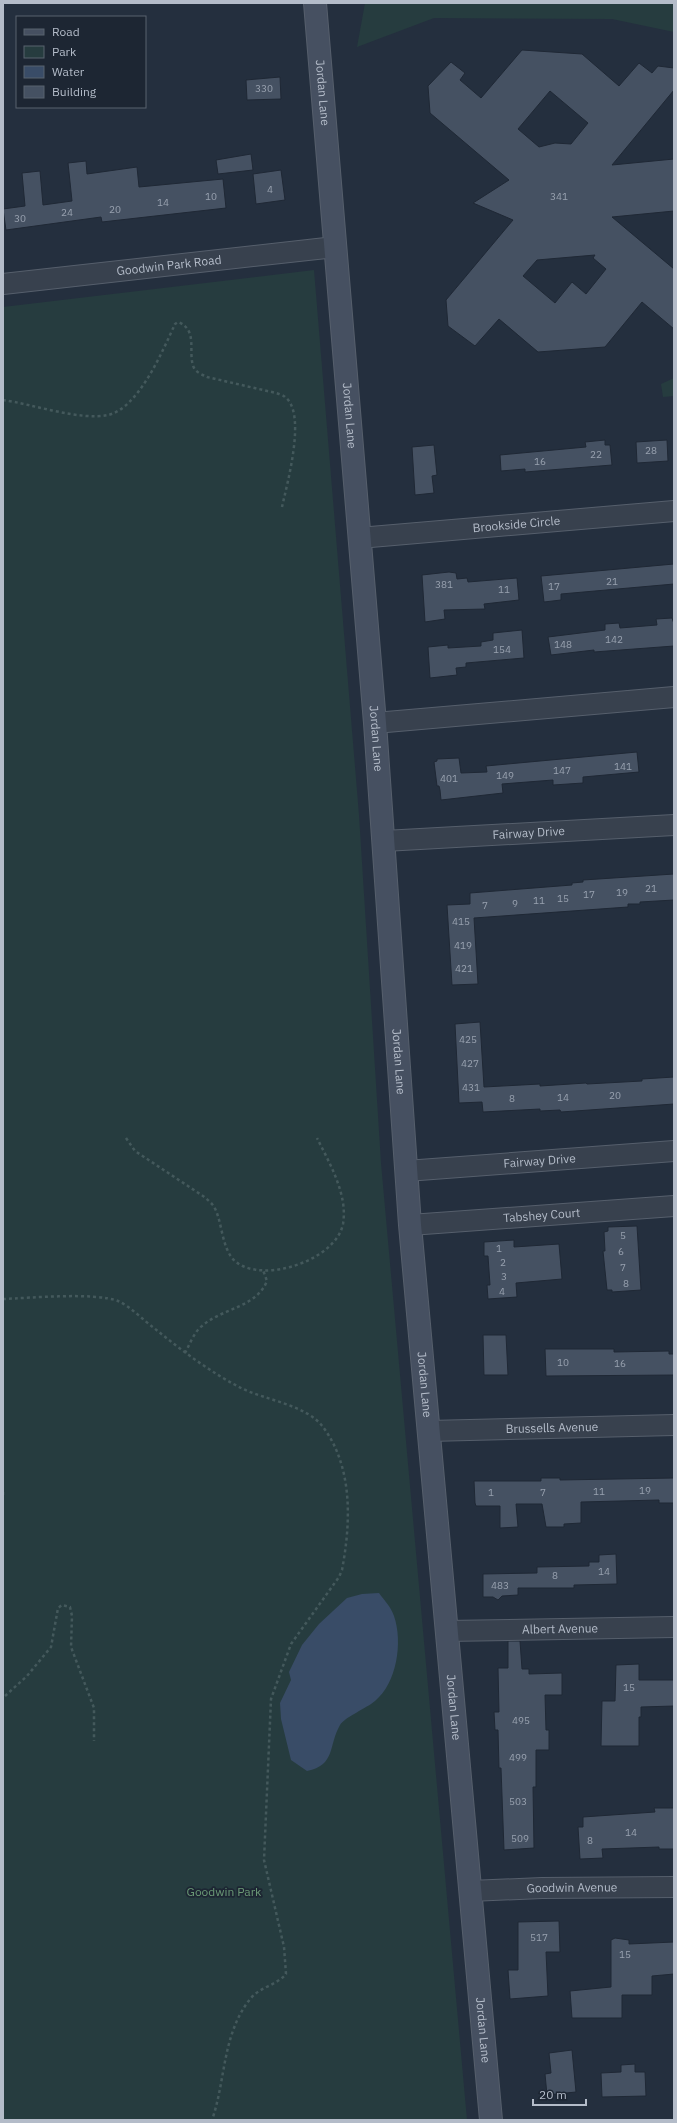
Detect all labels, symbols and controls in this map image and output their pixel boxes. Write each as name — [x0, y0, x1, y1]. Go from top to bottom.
legend — [16, 16, 146, 108]
text: Road — [52, 24, 80, 39]
text: Park — [52, 44, 77, 59]
street label: Jordan Lane — [313, 59, 333, 127]
text: Water — [52, 64, 85, 79]
house number: 330 — [255, 82, 273, 95]
text: Building — [52, 84, 97, 99]
house number: 4 — [267, 183, 273, 196]
house number: 10 — [205, 190, 217, 203]
house number: 341 — [550, 190, 568, 203]
house number: 14 — [157, 196, 169, 209]
house number: 20 — [109, 203, 121, 216]
house number: 24 — [61, 206, 73, 219]
house number: 30 — [14, 212, 26, 225]
street label: Goodwin Park Road — [116, 252, 222, 278]
street label: Jordan Lane — [340, 382, 360, 450]
house number: 28 — [645, 444, 657, 457]
house number: 22 — [590, 448, 602, 461]
house number: 16 — [534, 455, 546, 468]
street label: Brookside Circle — [472, 513, 561, 535]
house number: 21 — [606, 575, 618, 588]
house number: 381 — [435, 578, 453, 591]
house number: 17 — [548, 580, 560, 593]
house number: 11 — [498, 583, 510, 596]
house number: 142 — [605, 633, 623, 646]
house number: 148 — [554, 638, 572, 651]
house number: 154 — [493, 643, 511, 656]
street label: Jordan Lane — [367, 705, 386, 772]
house number: 141 — [614, 760, 632, 773]
house number: 147 — [553, 764, 571, 777]
house number: 149 — [496, 769, 514, 782]
house number: 401 — [440, 772, 458, 785]
street label: Fairway Drive — [492, 823, 566, 842]
house number: 21 — [645, 882, 657, 895]
house number: 19 — [616, 886, 628, 899]
house number: 17 — [583, 888, 595, 901]
house number: 15 — [557, 892, 569, 905]
house number: 11 — [533, 894, 545, 907]
house number: 9 — [512, 897, 518, 910]
house number: 7 — [482, 899, 488, 912]
house number: 415 — [452, 915, 470, 928]
house number: 419 — [454, 939, 472, 952]
house number: 421 — [455, 962, 473, 975]
street label: Jordan Lane — [389, 1028, 409, 1096]
house number: 425 — [459, 1033, 477, 1046]
house number: 427 — [461, 1057, 479, 1070]
house number: 431 — [462, 1081, 480, 1094]
house number: 20 — [609, 1089, 621, 1102]
house number: 14 — [557, 1091, 569, 1104]
house number: 8 — [509, 1092, 515, 1105]
street label: Fairway Drive — [503, 1150, 577, 1171]
street label: Tabshey Court — [503, 1205, 581, 1225]
house number: 5 — [620, 1229, 626, 1242]
house number: 1 — [496, 1242, 502, 1255]
house number: 6 — [618, 1245, 624, 1258]
house number: 2 — [500, 1256, 506, 1269]
house number: 7 — [620, 1261, 626, 1274]
house number: 3 — [501, 1270, 507, 1283]
house number: 8 — [623, 1277, 629, 1290]
house number: 4 — [499, 1285, 505, 1298]
street label: Jordan Lane — [414, 1351, 435, 1419]
house number: 10 — [557, 1356, 569, 1369]
house number: 16 — [614, 1357, 626, 1370]
street label: Brussells Avenue — [505, 1419, 599, 1436]
house number: 19 — [639, 1484, 651, 1497]
house number: 11 — [593, 1485, 605, 1498]
house number: 1 — [488, 1486, 494, 1499]
house number: 7 — [540, 1486, 546, 1499]
house number: 14 — [598, 1565, 610, 1578]
house number: 8 — [552, 1569, 558, 1582]
house number: 483 — [491, 1579, 509, 1592]
street label: Albert Avenue — [522, 1620, 599, 1637]
street label: Jordan Lane — [444, 1674, 465, 1741]
house number: 15 — [623, 1681, 635, 1694]
house number: 495 — [512, 1714, 530, 1727]
house number: 499 — [509, 1751, 527, 1764]
house number: 503 — [509, 1795, 527, 1808]
house number: 14 — [625, 1826, 637, 1839]
house number: 509 — [511, 1832, 529, 1845]
house number: 8 — [587, 1834, 593, 1847]
street label: Goodwin Avenue — [526, 1879, 618, 1896]
park label: Goodwin Park — [187, 1884, 262, 1899]
house number: 517 — [530, 1931, 548, 1944]
house number: 15 — [619, 1948, 631, 1961]
street label: Jordan Lane — [473, 1996, 494, 2064]
scale bar — [533, 2081, 586, 2107]
text: 20 m — [539, 2087, 567, 2102]

